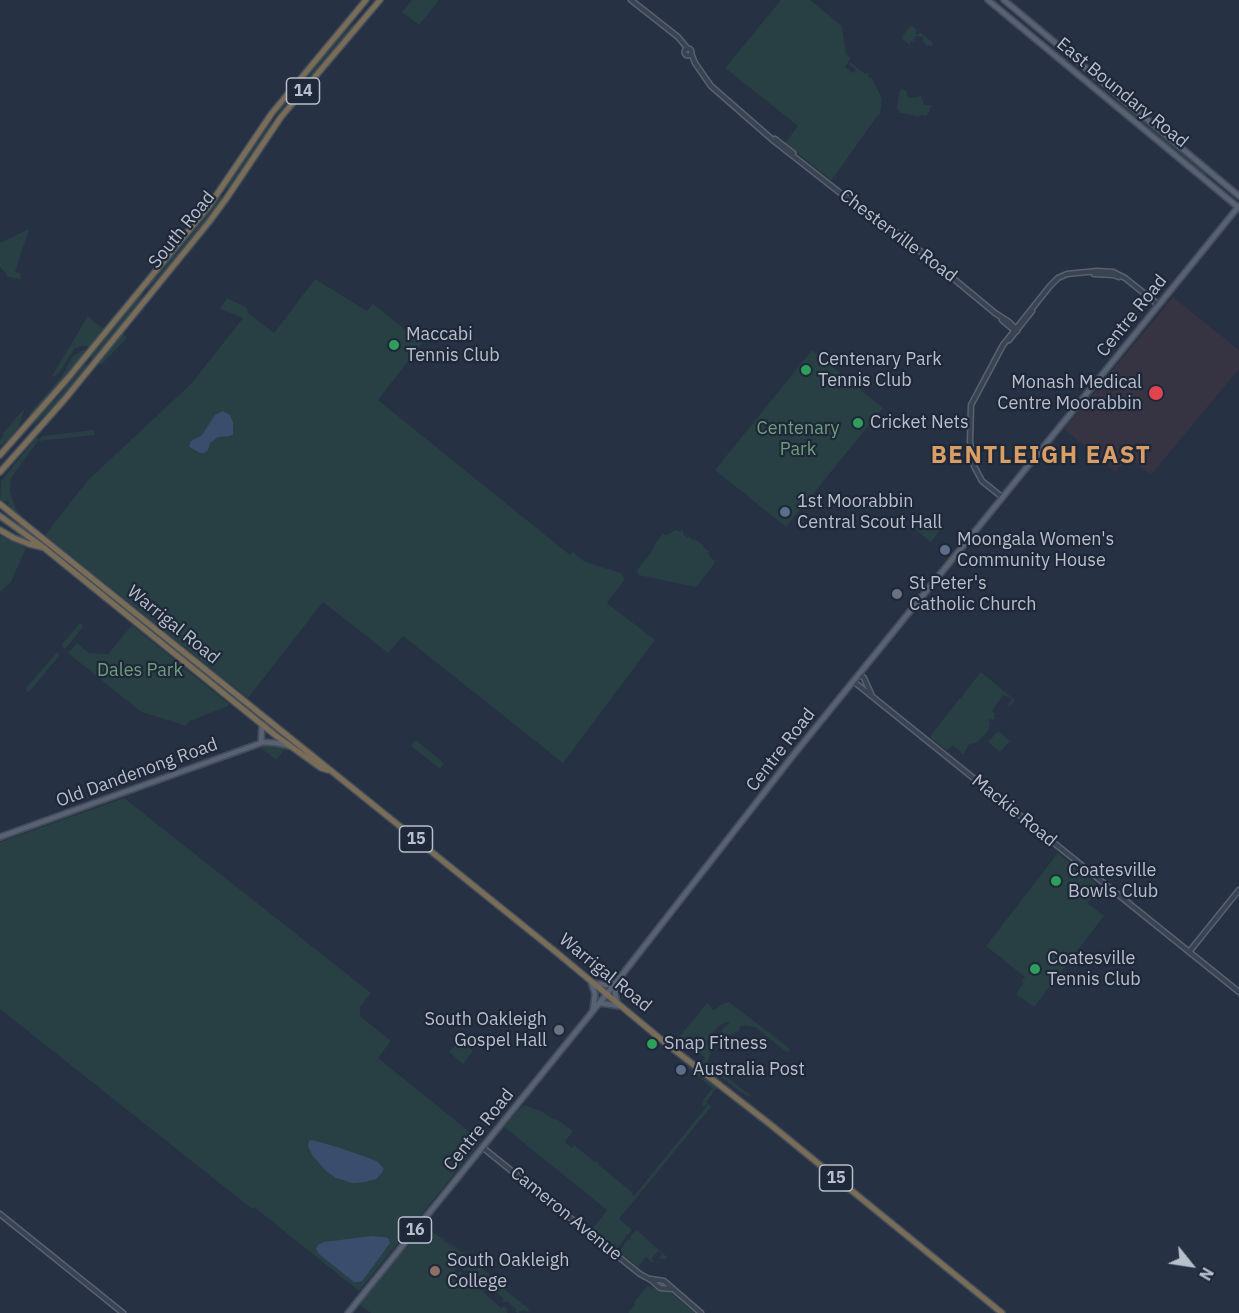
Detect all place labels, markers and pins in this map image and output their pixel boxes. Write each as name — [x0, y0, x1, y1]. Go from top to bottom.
place label: Maccabi Tennis Club — [406, 324, 500, 366]
marker: Maccabi Tennis Club — [387, 338, 401, 352]
place label: Centenary Park Tennis Club — [818, 349, 942, 392]
marker: Centenary Park Tennis Club — [799, 363, 813, 377]
place label: Monash Medical Centre Moorabbin — [997, 372, 1142, 415]
marker: Monash Medical Centre Moorabbin — [1147, 384, 1165, 402]
place label: Cricket Nets — [870, 412, 969, 434]
marker: Cricket Nets — [851, 416, 865, 430]
place label: 1st Moorabbin Central Scout Hall — [797, 491, 942, 534]
marker: 1st Moorabbin Central Scout Hall — [778, 505, 792, 519]
place label: Moongala Women's Community House — [957, 529, 1114, 572]
marker: Moongala Women's Community House — [938, 543, 952, 557]
place label: St Peter's Catholic Church — [909, 573, 1037, 616]
marker: St Peter's Catholic Church — [890, 587, 904, 601]
place label: Coatesville Bowls Club — [1068, 860, 1158, 902]
marker: Coatesville Bowls Club — [1049, 874, 1063, 888]
place label: Coatesville Tennis Club — [1047, 948, 1141, 990]
marker: Coatesville Tennis Club — [1028, 962, 1042, 976]
place label: South Oakleigh Gospel Hall — [425, 1009, 547, 1052]
marker: South Oakleigh Gospel Hall — [552, 1023, 566, 1037]
place label: Snap Fitness — [664, 1033, 767, 1055]
marker: Snap Fitness — [645, 1037, 659, 1051]
place label: Australia Post — [693, 1059, 805, 1081]
marker: Australia Post — [674, 1063, 688, 1077]
place label: South Oakleigh College — [447, 1250, 569, 1292]
marker: South Oakleigh College — [428, 1264, 442, 1278]

